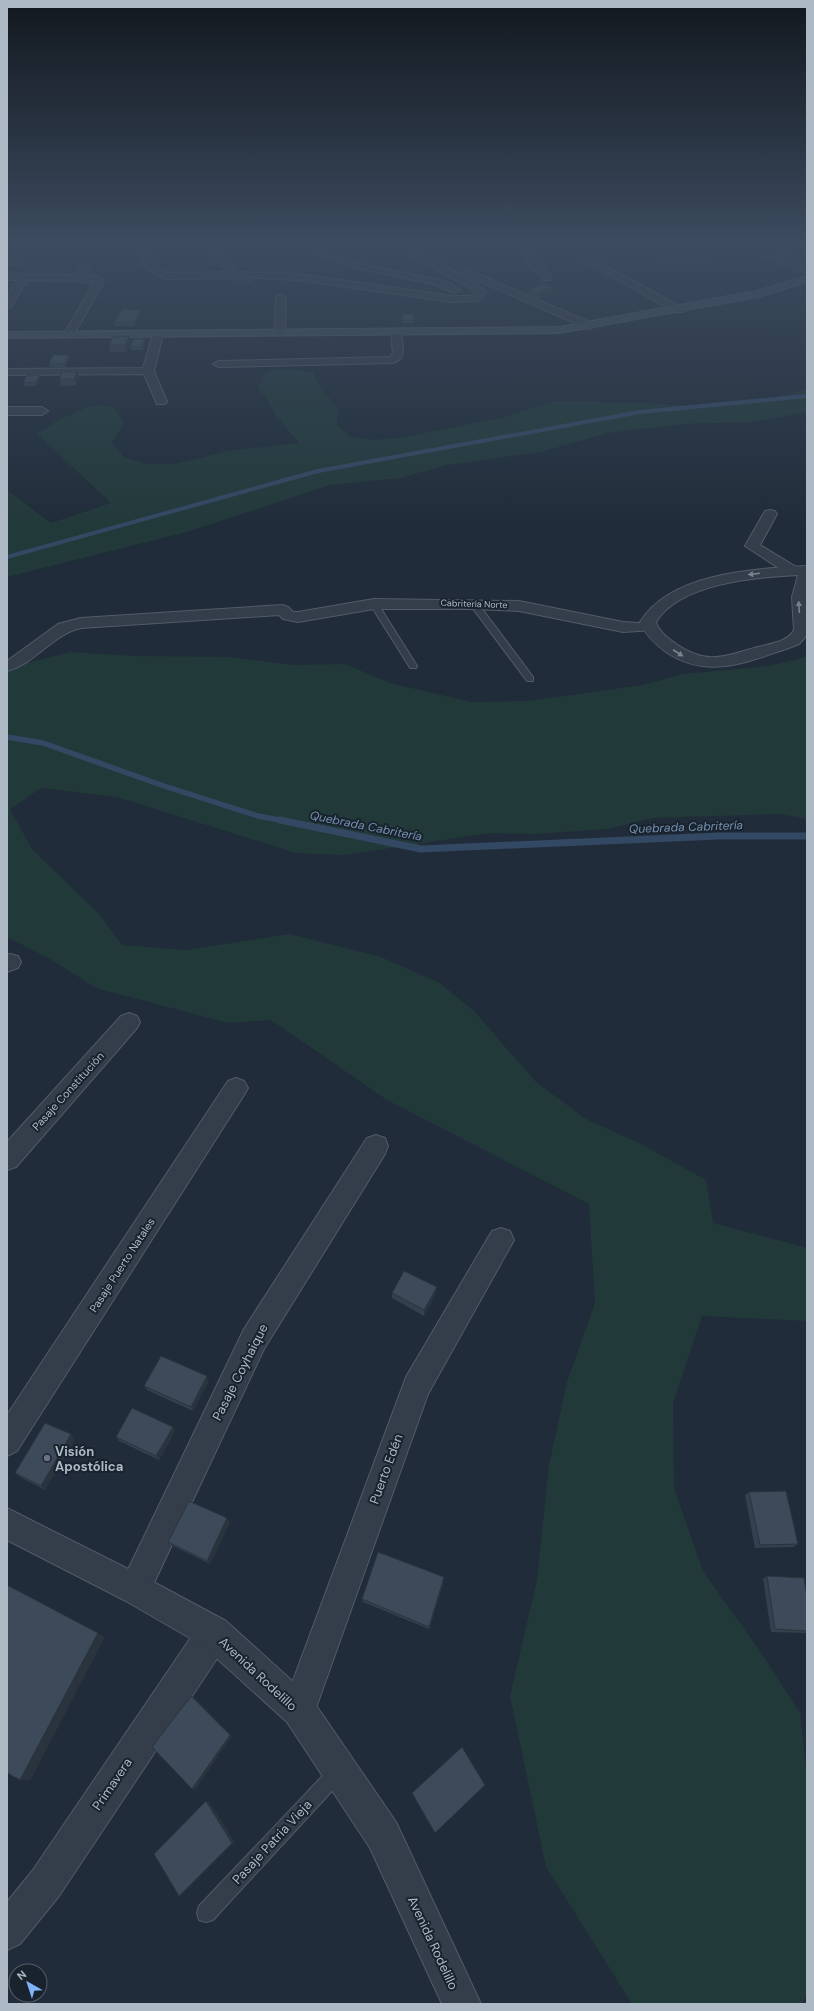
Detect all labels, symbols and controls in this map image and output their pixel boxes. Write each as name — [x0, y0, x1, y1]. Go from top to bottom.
one-way arrow — [748, 571, 760, 577]
street label: Cabritería Norte — [440, 597, 508, 611]
one-way arrow — [796, 601, 803, 613]
one-way arrow — [672, 649, 684, 656]
water label: Quebrada Cabritería — [308, 807, 424, 845]
water label: Quebrada Cabritería — [629, 817, 744, 837]
street label: Pasaje Constitución — [29, 1049, 107, 1133]
street label: Pasaje Puerto Natales — [86, 1215, 158, 1315]
street label: Pasaje Coyhaique — [208, 1321, 272, 1423]
street label: Puerto Edén — [365, 1432, 407, 1506]
place label: Visión Apostólica — [55, 1443, 123, 1475]
marker: Visión Apostólica — [42, 1453, 52, 1463]
street label: Avenida Rodelillo — [215, 1633, 301, 1715]
street label: Primavera — [88, 1755, 136, 1813]
street label: Pasaje Patria Vieja — [229, 1796, 315, 1888]
street label: Avenida Rodelillo — [404, 1894, 462, 1993]
north arrow — [8, 1963, 48, 2003]
text: N — [14, 1967, 29, 1983]

